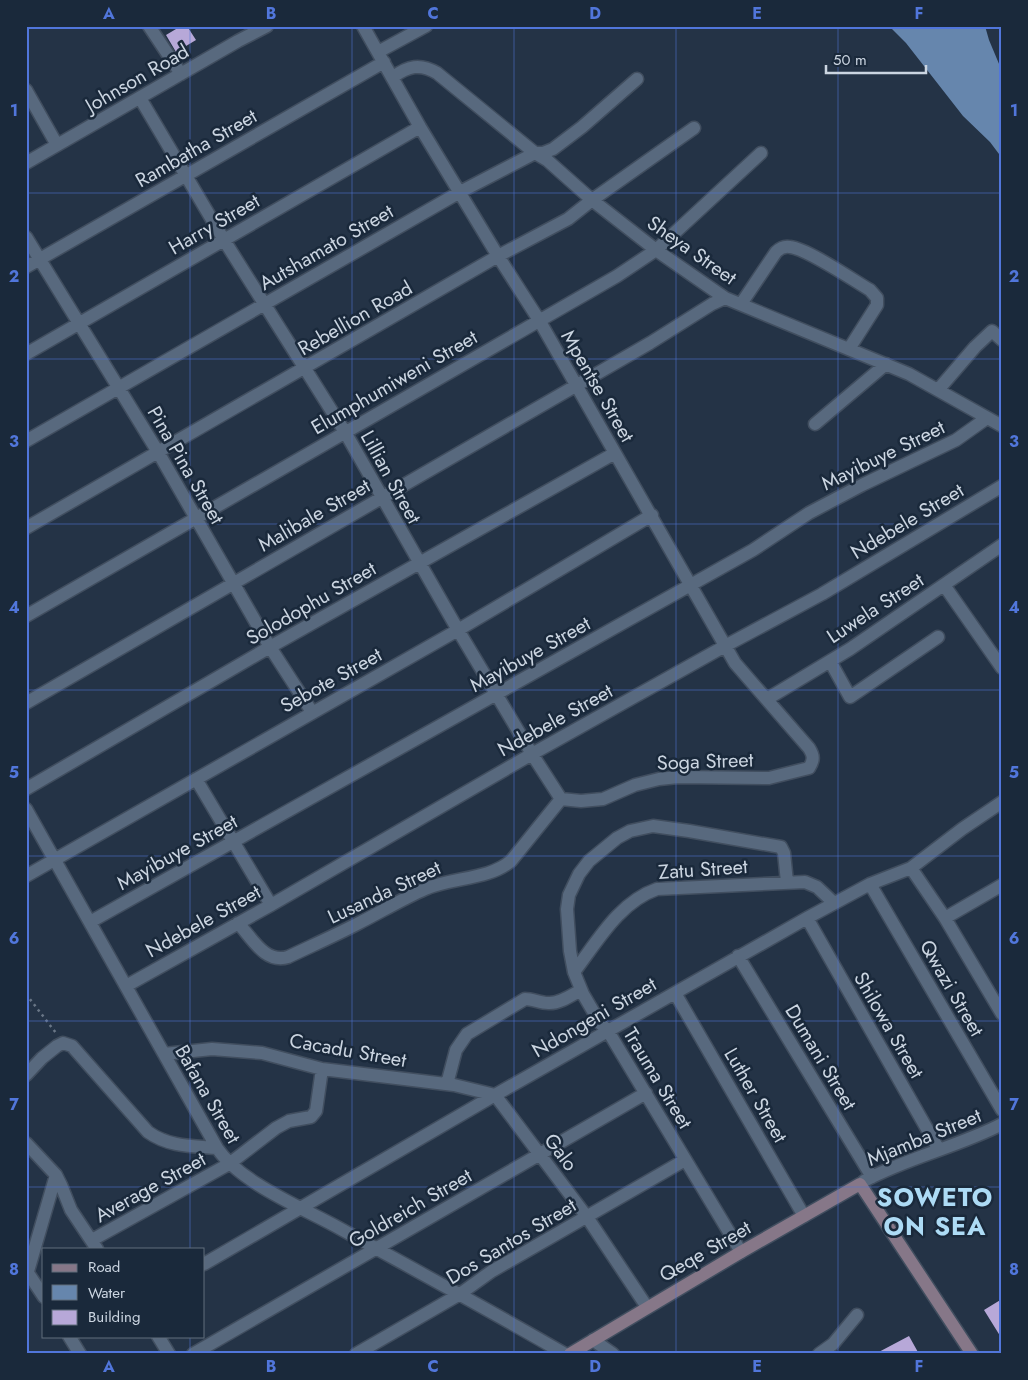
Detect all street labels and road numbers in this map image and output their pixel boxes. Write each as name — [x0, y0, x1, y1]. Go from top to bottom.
street label: Johnson Road — [77, 37, 194, 121]
street label: Rambatha Street — [130, 102, 263, 195]
street label: Harry Street — [163, 187, 265, 262]
street label: Autshamato Street — [254, 197, 399, 298]
street label: Sheya Street — [641, 209, 743, 292]
street label: Rebellion Road — [292, 274, 418, 363]
street label: Elumphumiweni Street — [306, 323, 483, 442]
street label: Mpentse Street — [554, 325, 642, 448]
street label: Pina Pina Street — [140, 401, 231, 530]
street label: Mayibuye Street — [817, 413, 950, 498]
street label: Lillian Street — [353, 425, 428, 529]
street label: Malibale Street — [253, 471, 376, 559]
street label: Ndebele Street — [845, 476, 970, 567]
street label: Solodophu Street — [241, 554, 382, 652]
street label: Luwela Street — [821, 566, 930, 651]
street label: Mayibuye Street — [465, 609, 596, 700]
street label: Sebote Street — [275, 640, 388, 720]
street label: Ndebele Street — [492, 677, 618, 764]
street label: Soga Street — [656, 745, 754, 778]
street label: Mayibuye Street — [112, 807, 243, 898]
street label: Zatu Street — [657, 852, 749, 887]
street label: Lusanda Street — [323, 853, 446, 931]
street label: Ndebele Street — [140, 878, 266, 965]
street label: Qwazi Street — [912, 935, 991, 1042]
street label: Shilowa Street — [846, 967, 931, 1084]
street label: Ndongeni Street — [527, 970, 662, 1065]
street label: Dumani Street — [778, 999, 864, 1116]
street label: Trauma Street — [616, 1022, 699, 1135]
street label: Cacadu Street — [287, 1026, 409, 1075]
street label: Bafana Street — [168, 1039, 248, 1149]
street label: Luther Street — [717, 1042, 795, 1148]
street label: Mjamba Street — [863, 1101, 986, 1174]
street label: Galo — [537, 1127, 584, 1177]
street label: Average Street — [89, 1145, 211, 1230]
street label: Goldreich Street — [343, 1161, 478, 1256]
street label: Dos Santos Street — [441, 1191, 582, 1292]
street label: Qeqe Street — [654, 1213, 757, 1289]

